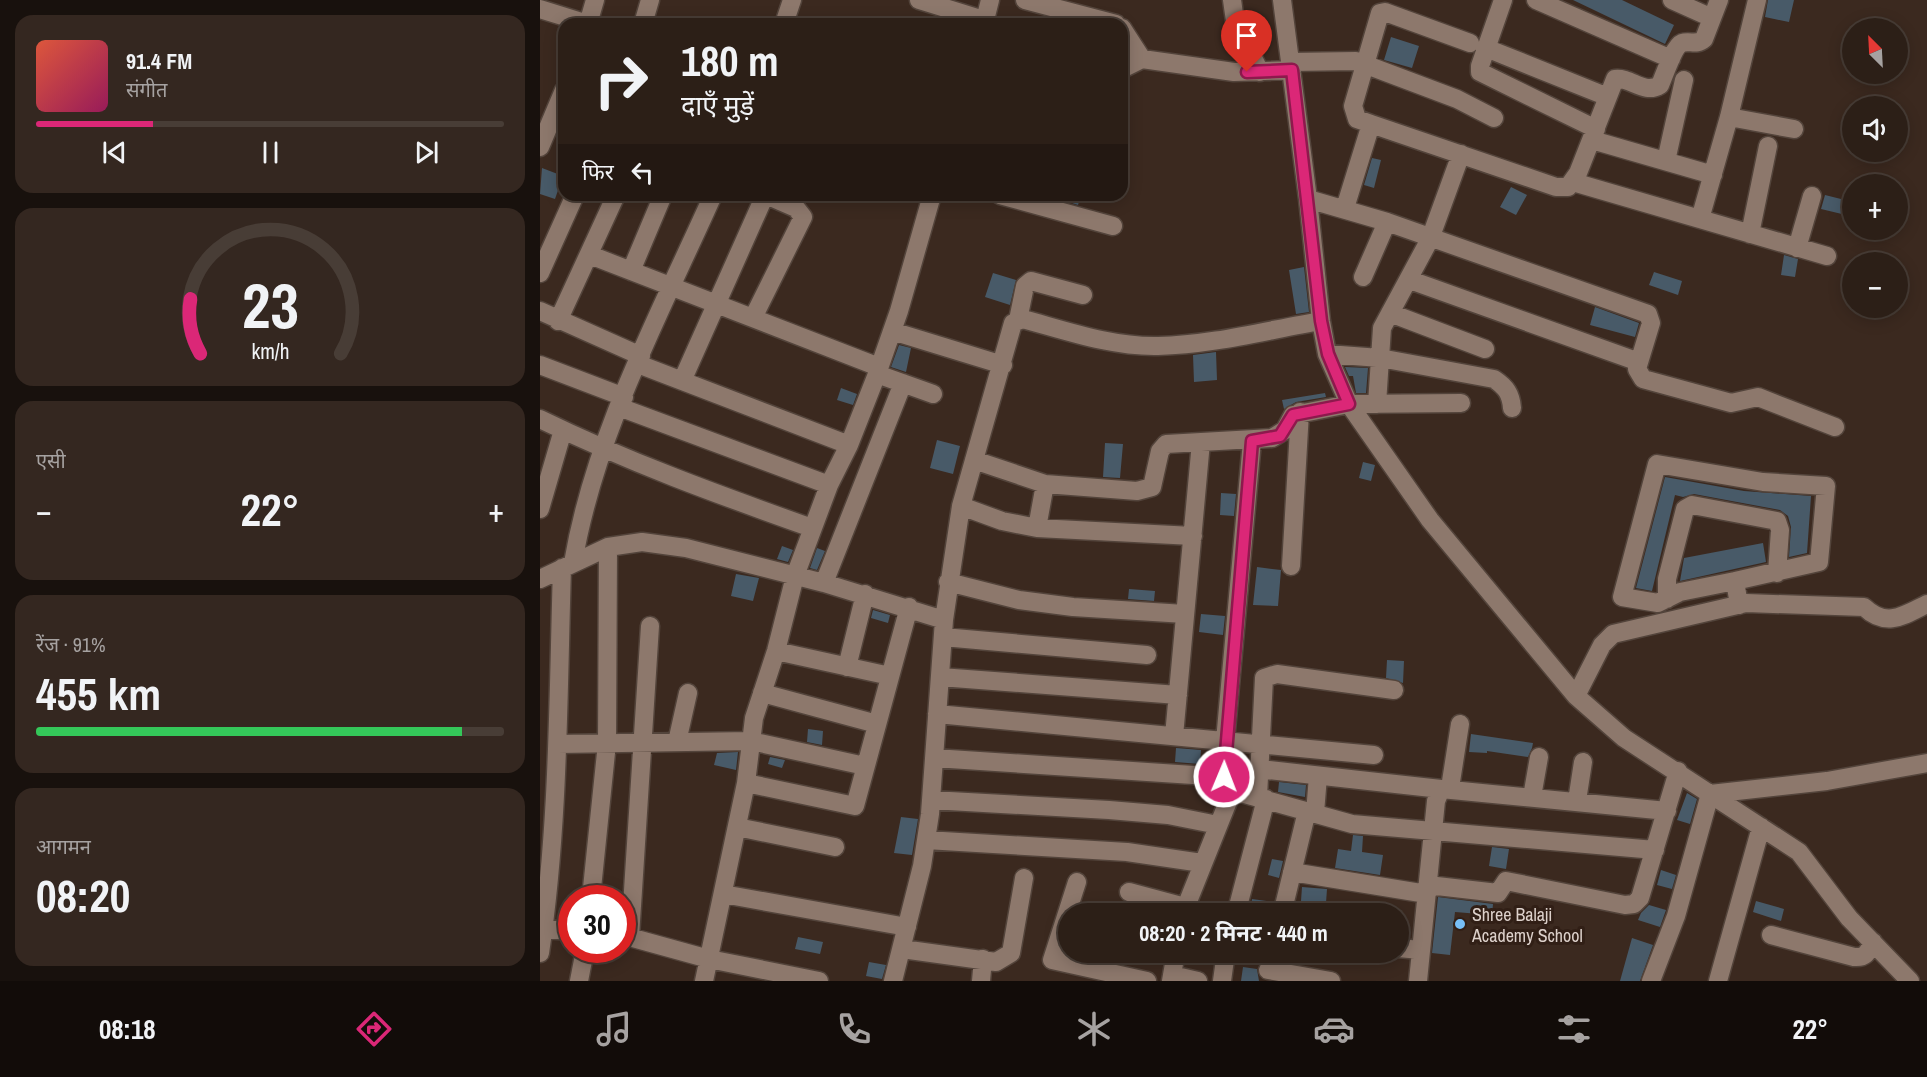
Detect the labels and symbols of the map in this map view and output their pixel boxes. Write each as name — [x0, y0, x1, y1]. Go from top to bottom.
pin — [1221, 10, 1272, 72]
north arrow — [1842, 18, 1908, 84]
position arrow — [1192, 745, 1256, 809]
speed limit sign: 30 — [558, 885, 636, 963]
place label: Shree Balaji Academy School — [1471, 902, 1583, 948]
marker: Shree Balaji Academy School — [1453, 917, 1467, 931]

